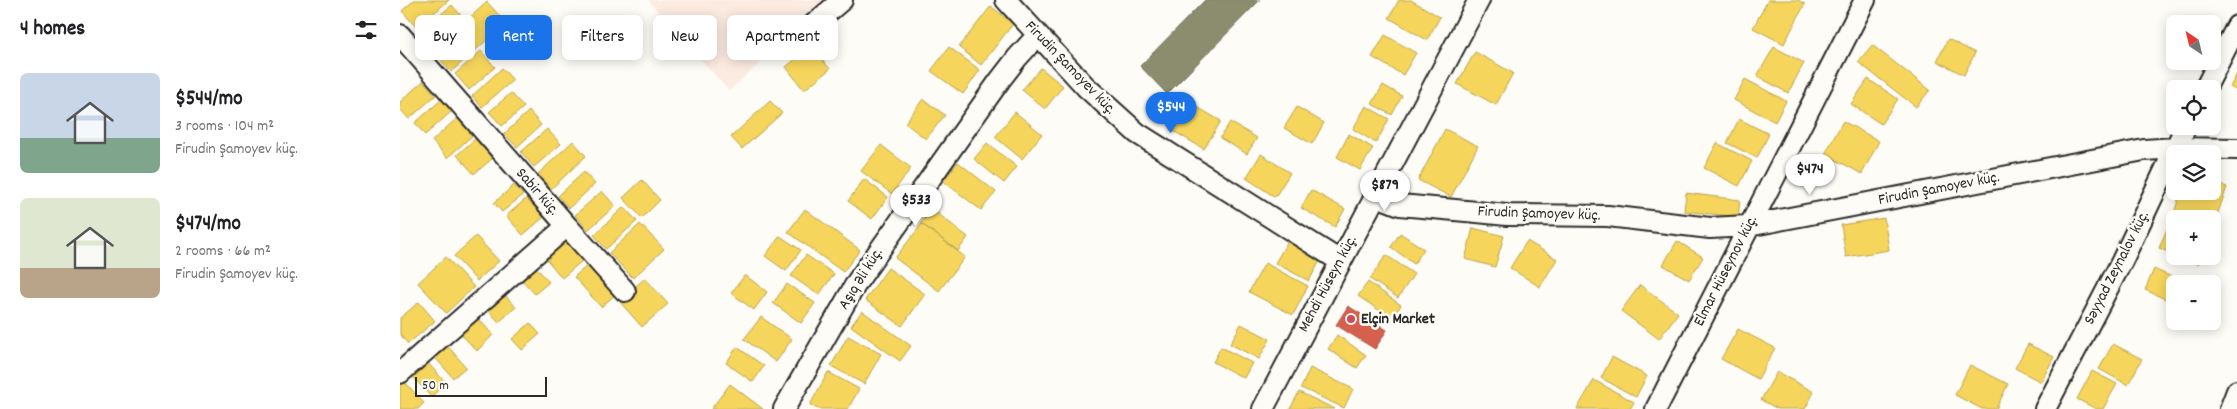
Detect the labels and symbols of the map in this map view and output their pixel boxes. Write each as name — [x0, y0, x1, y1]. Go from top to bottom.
north arrow — [2166, 15, 2221, 70]
street label: Firudin Şamoyev küç. — [1019, 16, 1121, 120]
pin: $544 — [1141, 92, 1201, 134]
pin: $474 — [1780, 154, 1840, 196]
street label: Sabir küç. — [510, 163, 564, 221]
street label: Firudin Şamoyev küç. — [1876, 166, 2002, 212]
pin: $879 — [1355, 170, 1415, 212]
pin: $533 — [886, 184, 946, 227]
street label: Firudin Şamoyev küç. — [1477, 200, 1601, 228]
street label: Səyyad Zeynalov küç. — [2078, 207, 2156, 329]
street label: Elmar Hüseynov küç. — [1688, 211, 1764, 331]
street label: Mehdi Hüseyn küç. — [1293, 231, 1363, 337]
street label: Aşıq Əli küç. — [833, 244, 889, 314]
place label: Elçin Market — [1361, 308, 1435, 331]
marker: Elçin Market — [1345, 313, 1357, 325]
scale bar — [415, 374, 548, 397]

